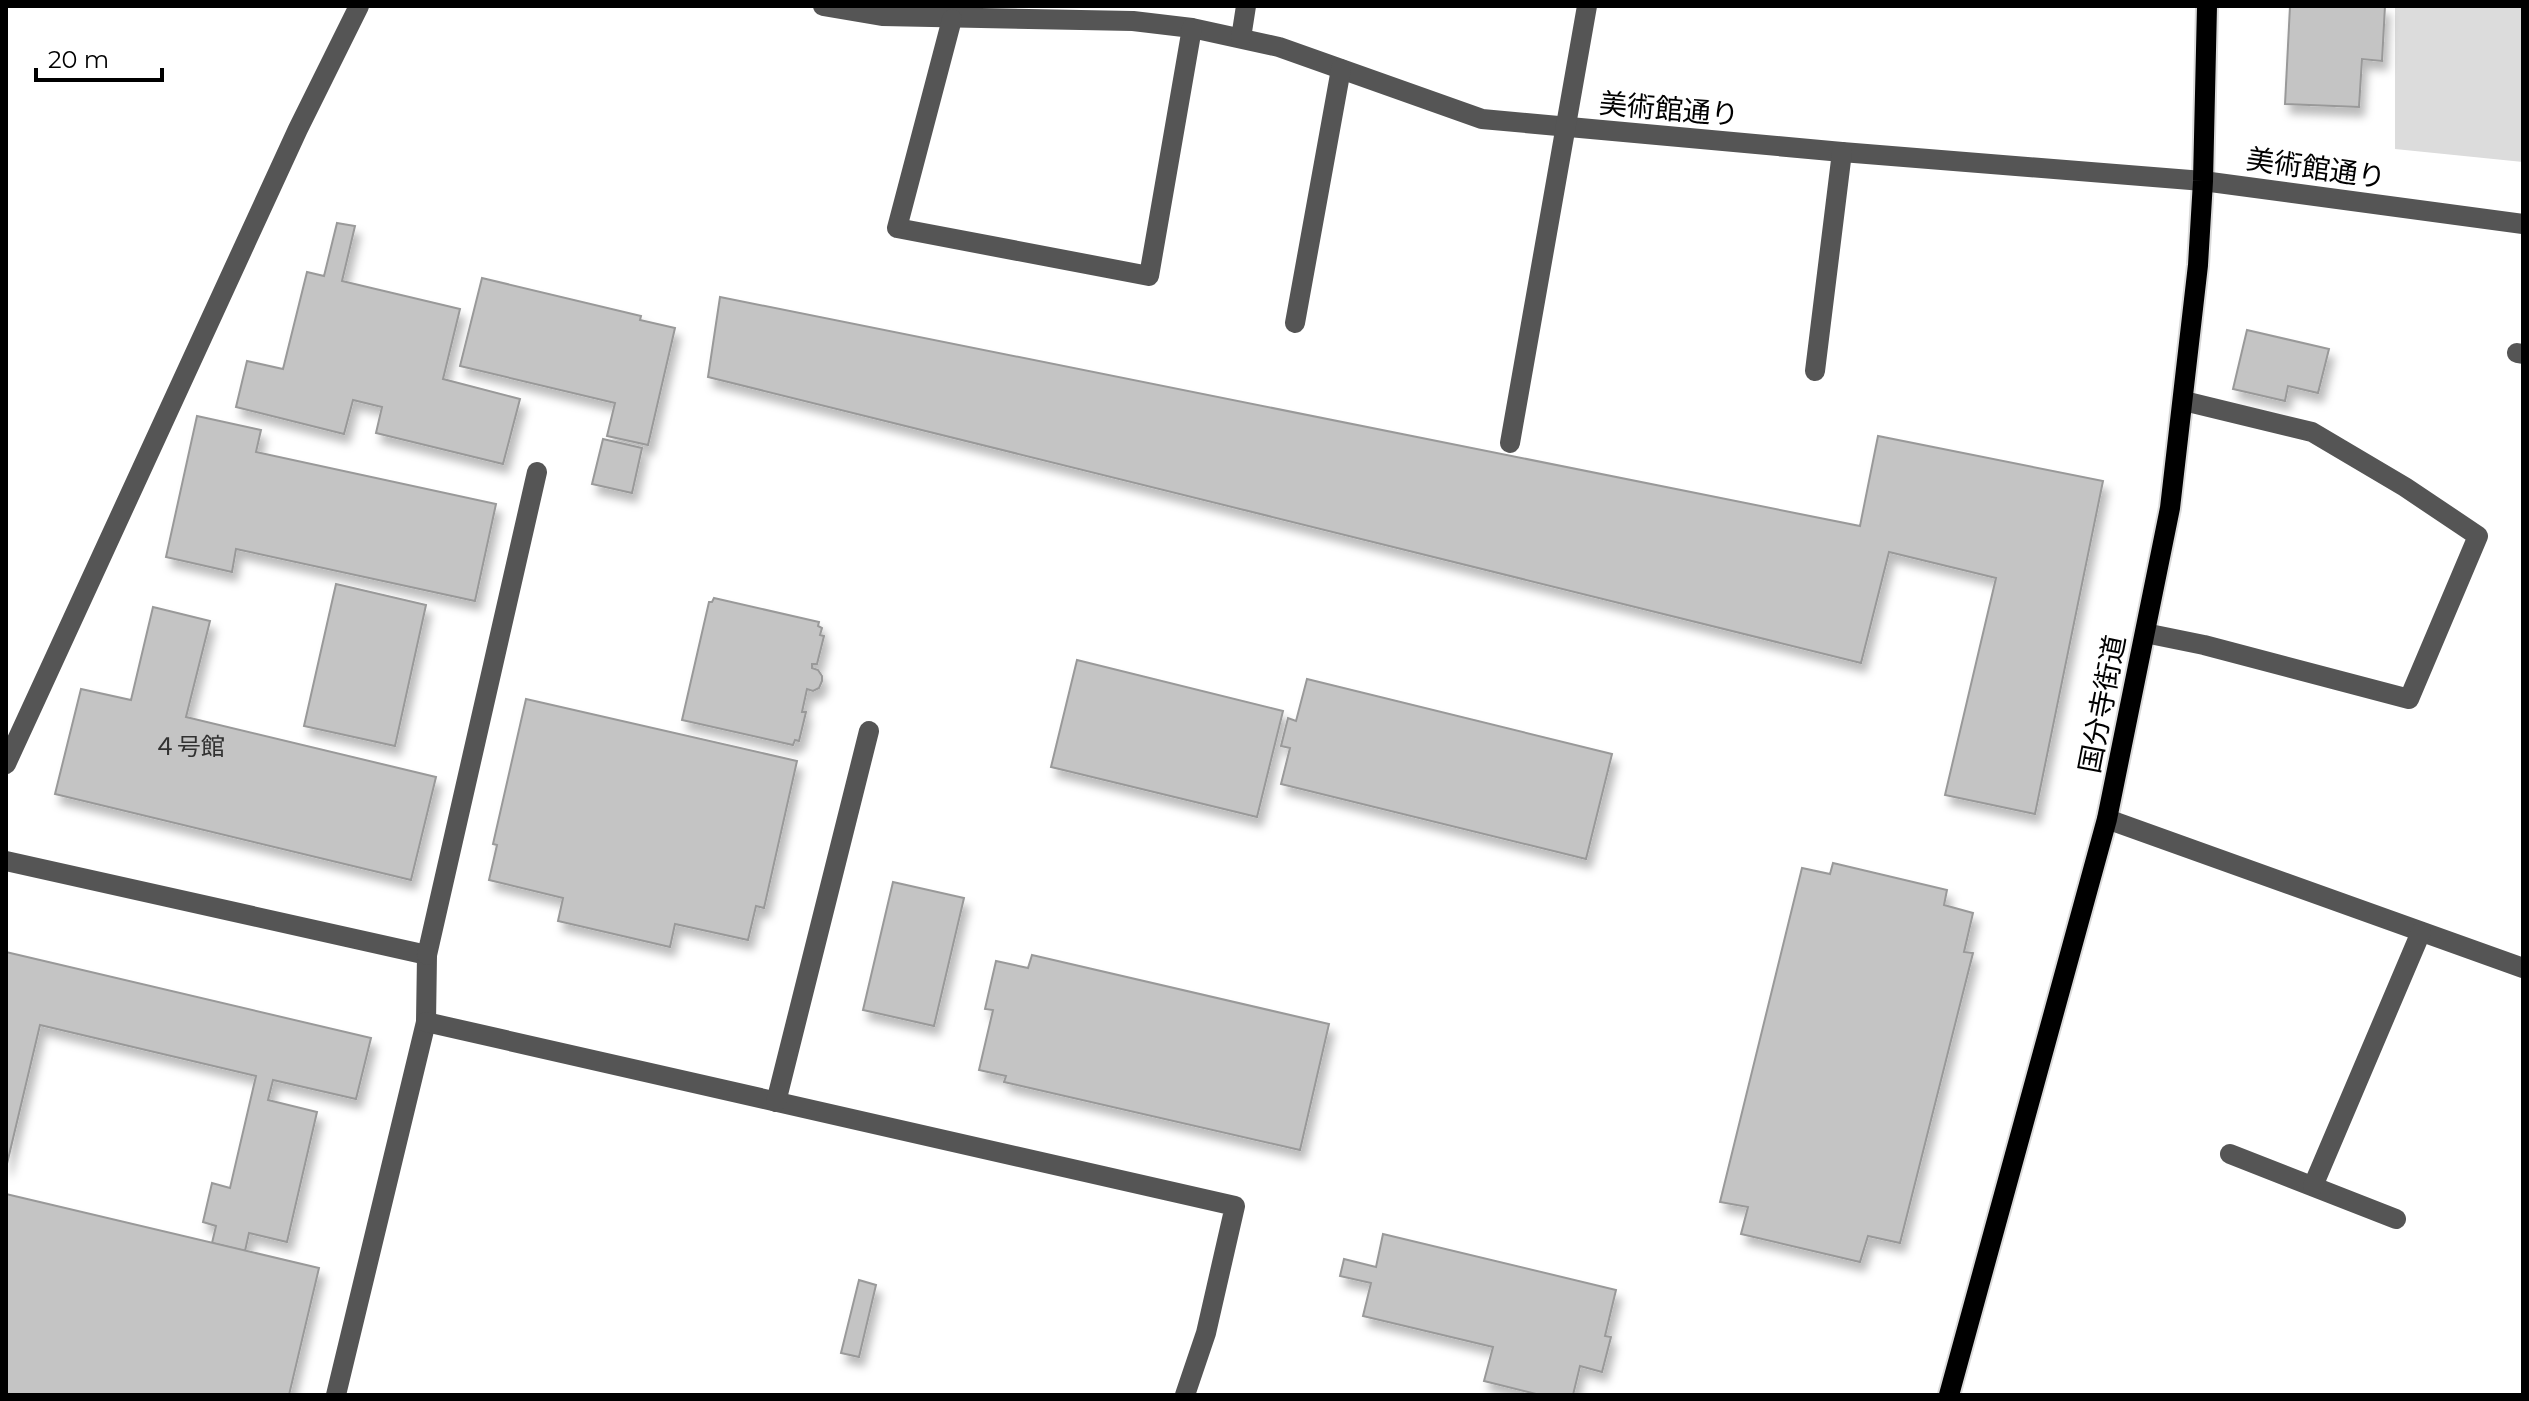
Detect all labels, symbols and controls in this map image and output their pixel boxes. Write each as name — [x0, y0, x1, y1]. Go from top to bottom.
scale bar — [36, 32, 162, 82]
text: 20 m — [48, 45, 109, 74]
street label: 美術館通り — [1598, 86, 1740, 132]
street label: 美術館通り — [2244, 141, 2388, 195]
street label: 国分寺街道 — [2072, 632, 2132, 776]
house number: ４号館 — [153, 732, 225, 761]

